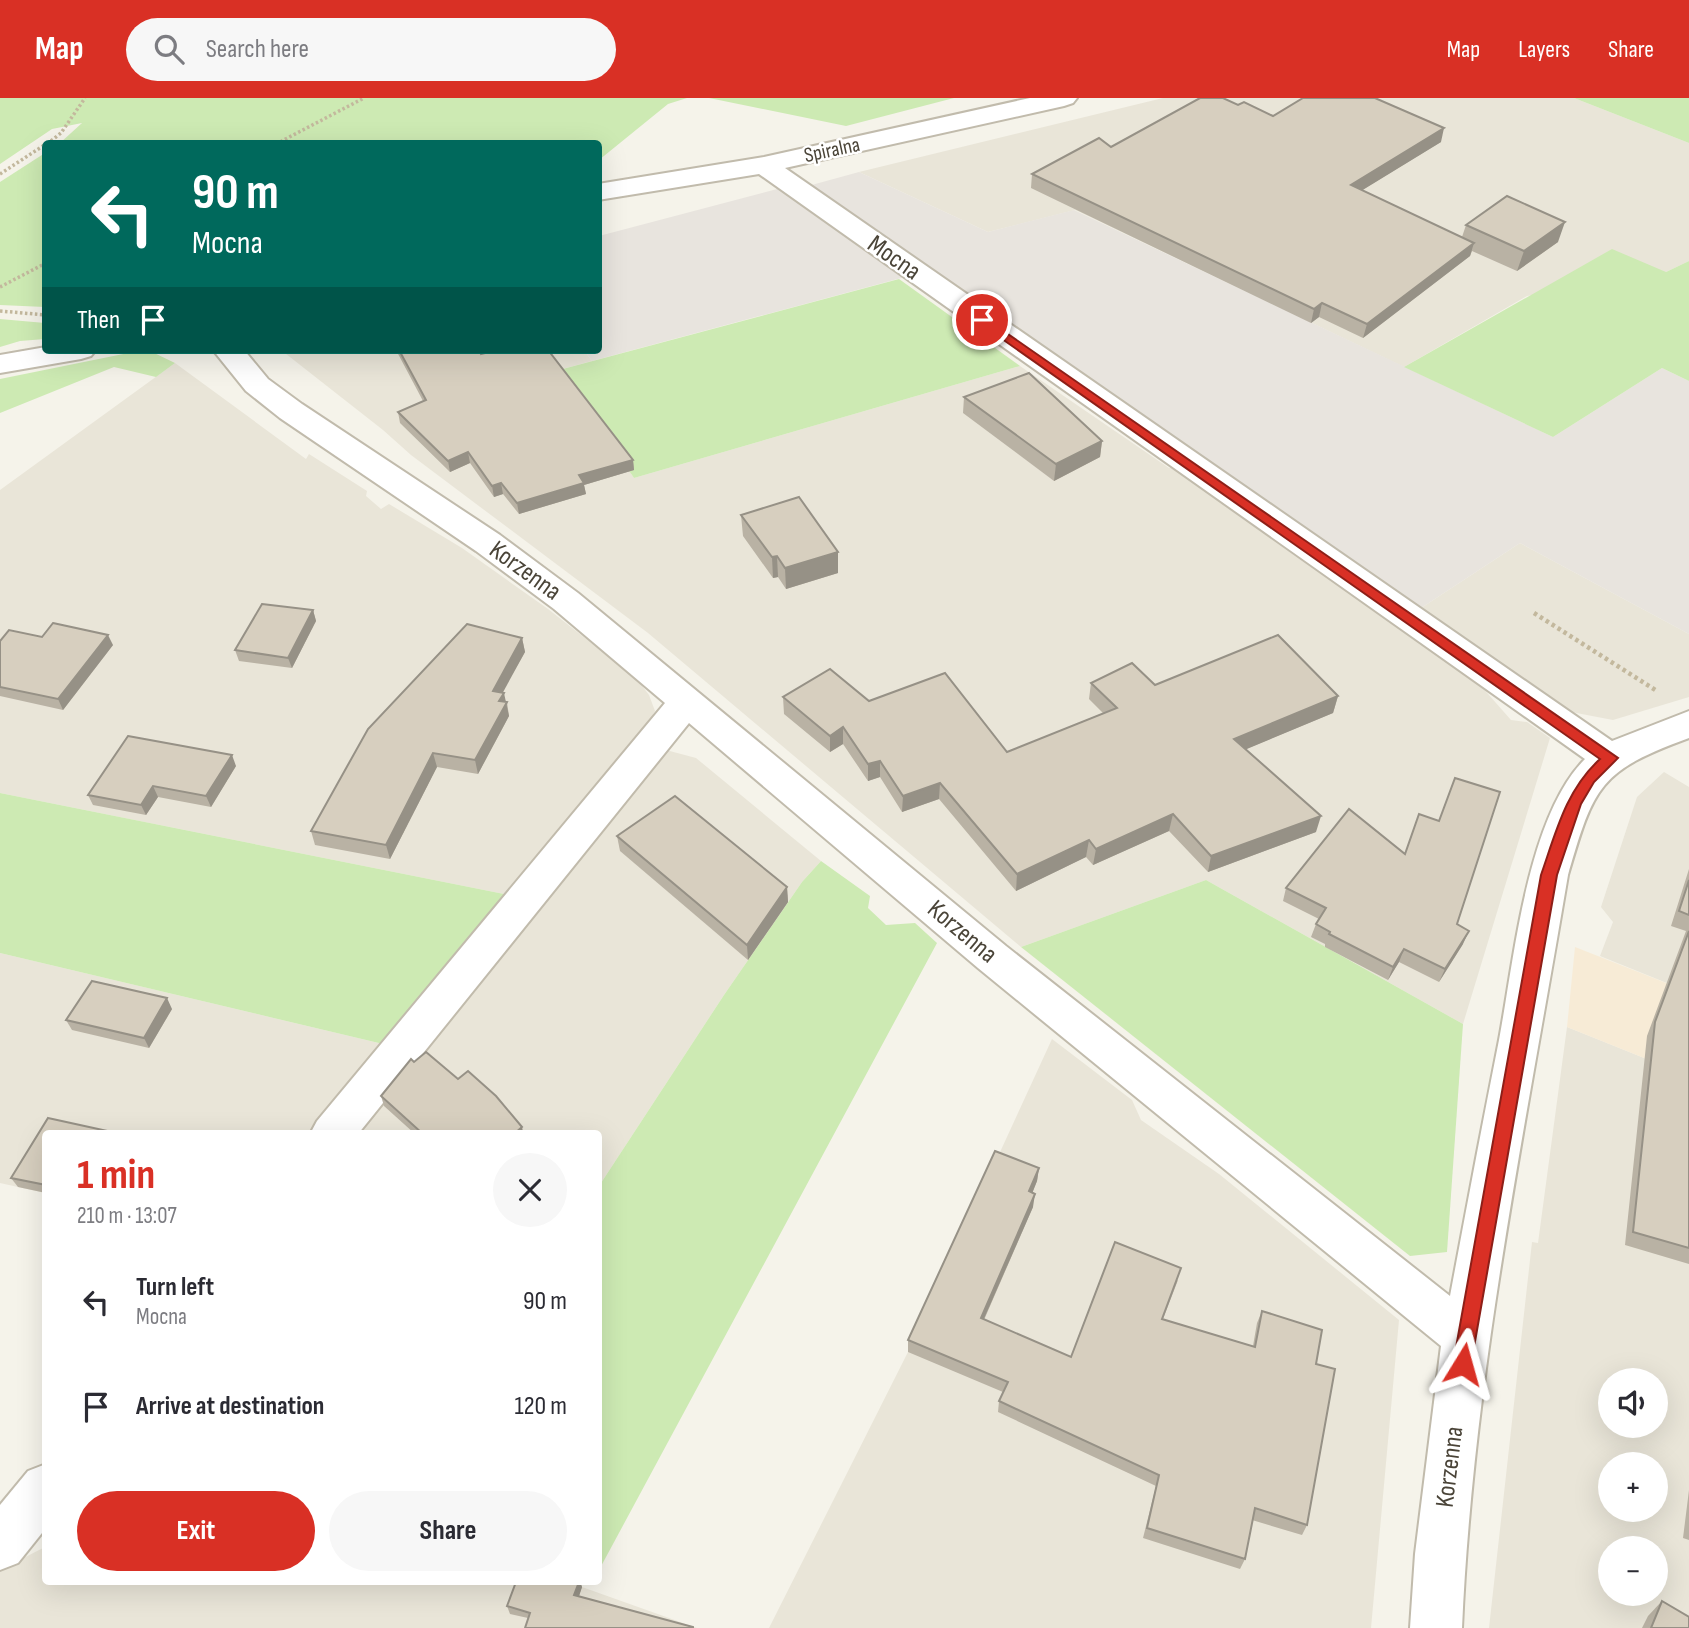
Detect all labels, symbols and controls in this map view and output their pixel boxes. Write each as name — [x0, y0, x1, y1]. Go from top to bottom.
search box — [126, 18, 616, 81]
text: Map — [35, 29, 84, 69]
icon: search — [150, 30, 188, 68]
text: Search here — [206, 34, 309, 65]
text: Map — [1447, 35, 1480, 64]
text: Layers — [1518, 35, 1570, 64]
text: Share — [1608, 35, 1654, 64]
street label: Spiralna — [802, 132, 862, 168]
text: 90 m — [192, 164, 279, 223]
icon: left — [77, 168, 168, 259]
text: Mocna — [192, 224, 263, 263]
street label: Mocna — [862, 229, 926, 287]
pin — [952, 290, 1012, 350]
icon: arrive — [134, 301, 172, 339]
icon: arrive — [963, 301, 1001, 339]
text: Then — [77, 305, 120, 336]
street label: Korzenna — [483, 535, 567, 607]
street label: Korzenna — [921, 894, 1003, 970]
text: 1 min — [77, 1150, 155, 1201]
button: close — [493, 1153, 567, 1227]
text: 210 m · 13:07 — [77, 1202, 177, 1230]
text: Turn left — [136, 1272, 214, 1303]
icon: left — [77, 1283, 115, 1321]
text: 90 m — [523, 1286, 567, 1317]
text: Mocna — [136, 1303, 187, 1331]
position arrow — [1426, 1327, 1500, 1401]
map controls — [1598, 1368, 1668, 1606]
button: sound — [1598, 1368, 1668, 1438]
icon: arrive — [77, 1388, 115, 1426]
text: Arrive at destination — [136, 1391, 324, 1422]
text: 120 m — [514, 1391, 567, 1422]
street label: Korzenna — [1430, 1425, 1470, 1509]
button: + — [1598, 1452, 1668, 1522]
button: Exit — [77, 1491, 315, 1571]
button: Share — [329, 1491, 567, 1571]
button: − — [1598, 1536, 1668, 1606]

